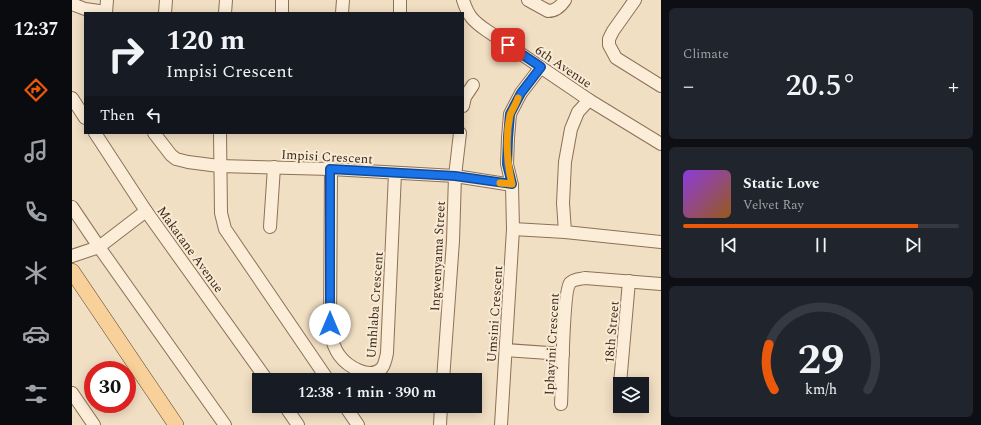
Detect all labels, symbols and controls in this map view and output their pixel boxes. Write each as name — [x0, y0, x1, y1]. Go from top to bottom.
text: 12:37 — [13, 16, 59, 43]
text: 120 m — [166, 19, 245, 62]
icon: right — [100, 28, 152, 80]
pin — [491, 28, 525, 62]
icon: arrive — [497, 34, 519, 56]
street label: 6th Avenue — [531, 40, 596, 93]
text: Climate — [683, 44, 729, 64]
text: Impisi Crescent — [166, 58, 293, 85]
text: 20.5° — [785, 63, 857, 109]
text: − — [683, 70, 694, 103]
text: + — [948, 70, 959, 103]
icon: directions — [22, 76, 50, 104]
text: Then — [100, 104, 135, 127]
icon: left — [143, 104, 165, 126]
icon: music — [22, 137, 50, 165]
street label: Impisi Crescent — [281, 145, 374, 169]
text: Static Love — [743, 172, 819, 195]
text: Velvet Ray — [743, 195, 804, 215]
icon: phone — [22, 198, 50, 226]
street label: Ingwenyama Street — [425, 200, 451, 312]
street label: Makatane Avenue — [152, 202, 229, 297]
icon: previous — [718, 234, 740, 256]
icon: pause — [810, 234, 832, 256]
icon: next — [902, 234, 924, 256]
street label: Umhlaba Crescent — [361, 250, 389, 359]
icon: climate — [22, 259, 50, 287]
street label: Umsini Crescent — [482, 265, 508, 363]
street label: Iphayini Crescent — [539, 292, 565, 396]
street label: 18th Street — [599, 300, 625, 364]
position arrow — [309, 303, 351, 345]
icon: car — [22, 320, 50, 348]
text: 29 — [798, 328, 844, 391]
speed limit sign: 30 — [84, 361, 136, 413]
map controls — [613, 377, 649, 413]
button: layers — [613, 377, 649, 413]
text: km/h — [805, 378, 837, 400]
icon: filters — [22, 380, 50, 408]
text: 12:38 · 1 min · 390 m — [298, 381, 436, 404]

